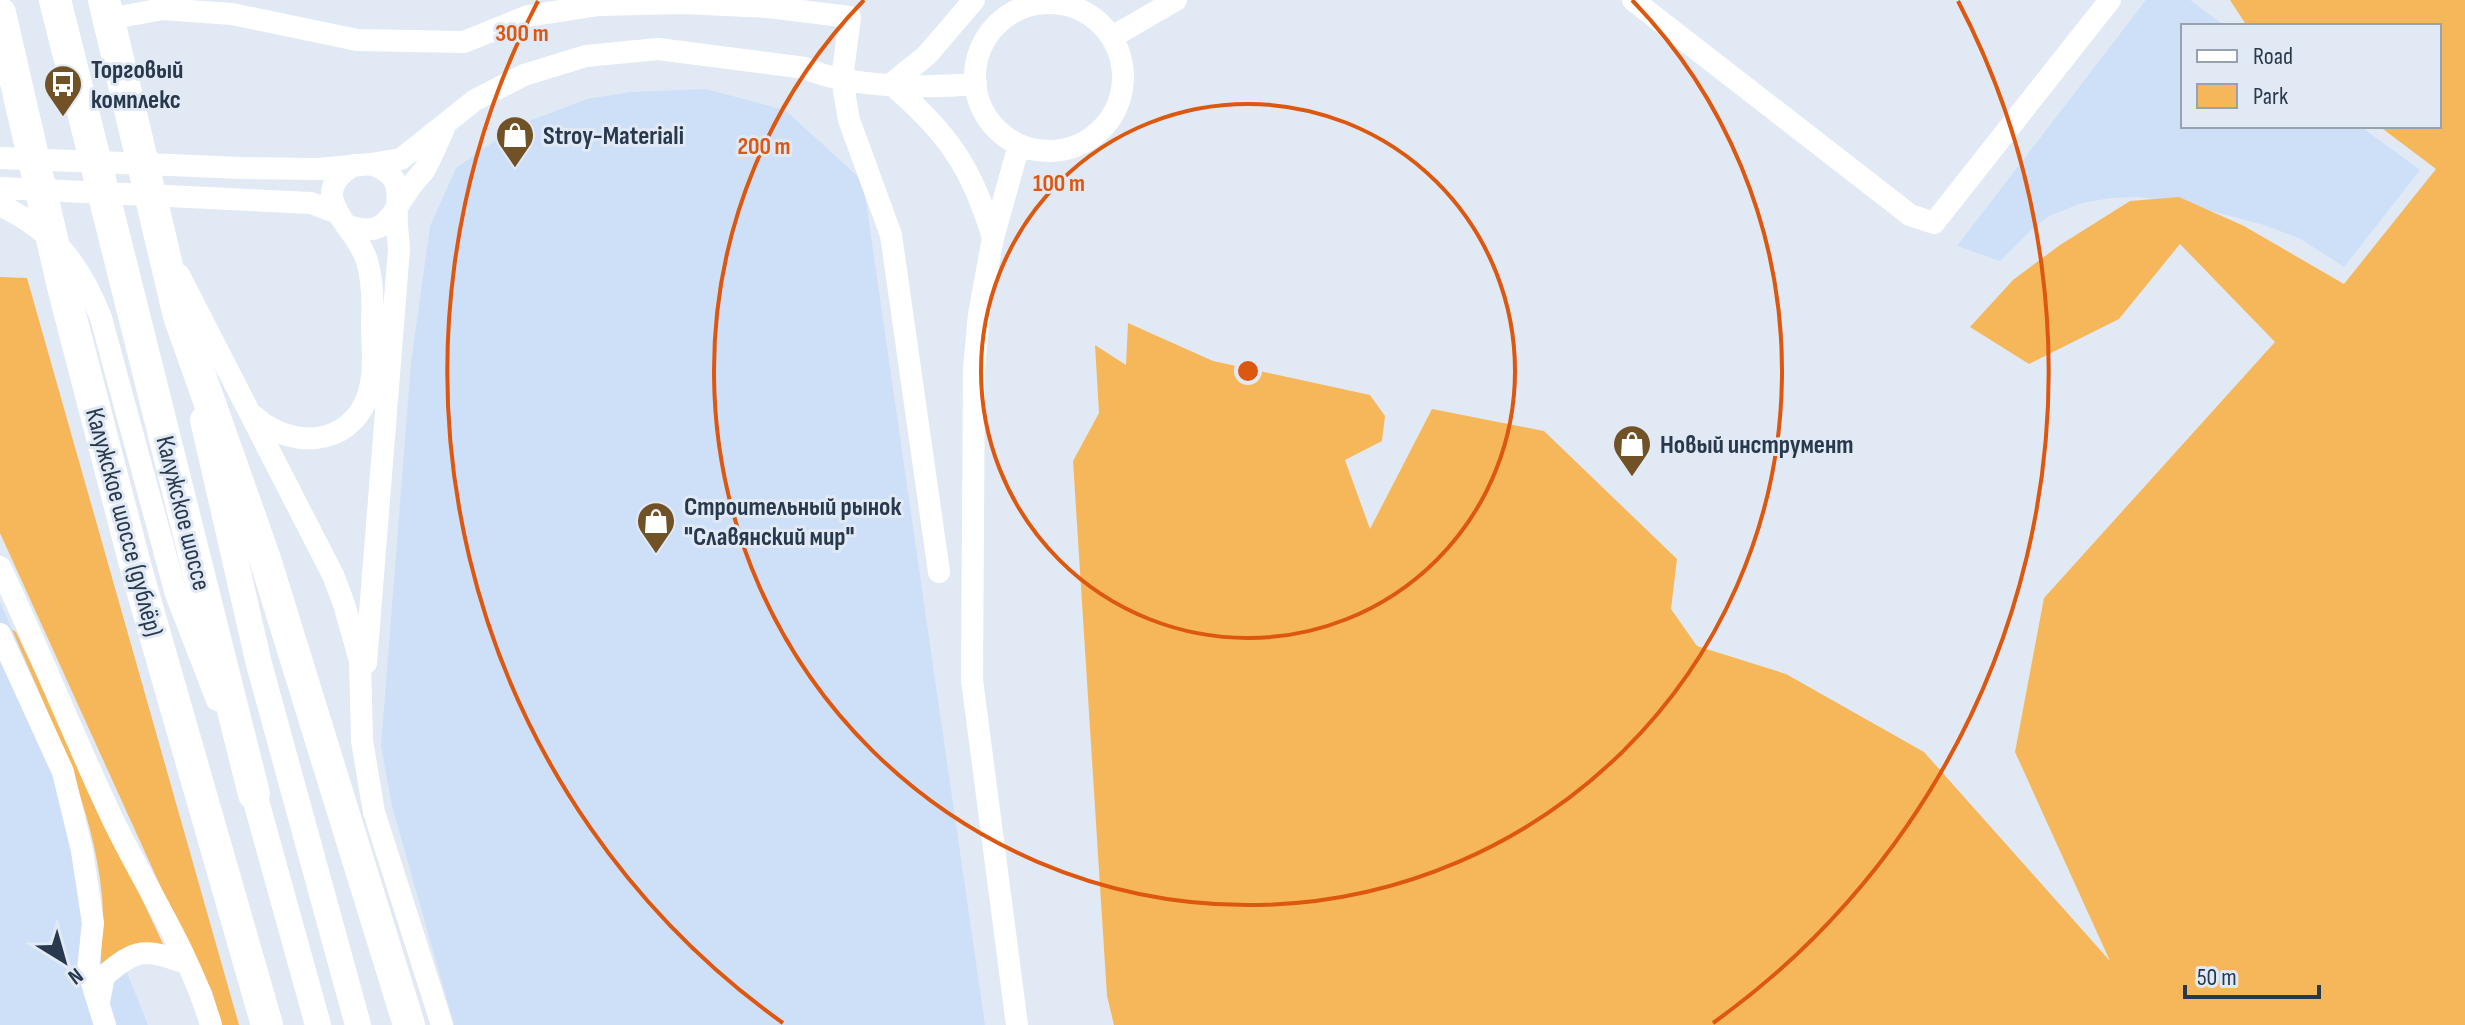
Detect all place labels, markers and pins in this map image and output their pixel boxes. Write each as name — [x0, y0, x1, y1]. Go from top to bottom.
place label: Торговый комплекс — [91, 55, 183, 116]
bus stop icon: Торговый комплекс — [42, 63, 84, 118]
shop icon: Stroy-Materiali — [494, 114, 536, 169]
place label: Stroy-Materiali — [543, 121, 684, 152]
centre of rings — [1234, 357, 1262, 385]
shop icon: Новый инструмент — [1611, 423, 1653, 478]
place label: Новый инструмент — [1660, 430, 1854, 461]
place label: Строительный рынок "Славянский мир" — [684, 492, 901, 553]
shop icon: Строительный рынок "Славянский мир" — [635, 500, 677, 555]

